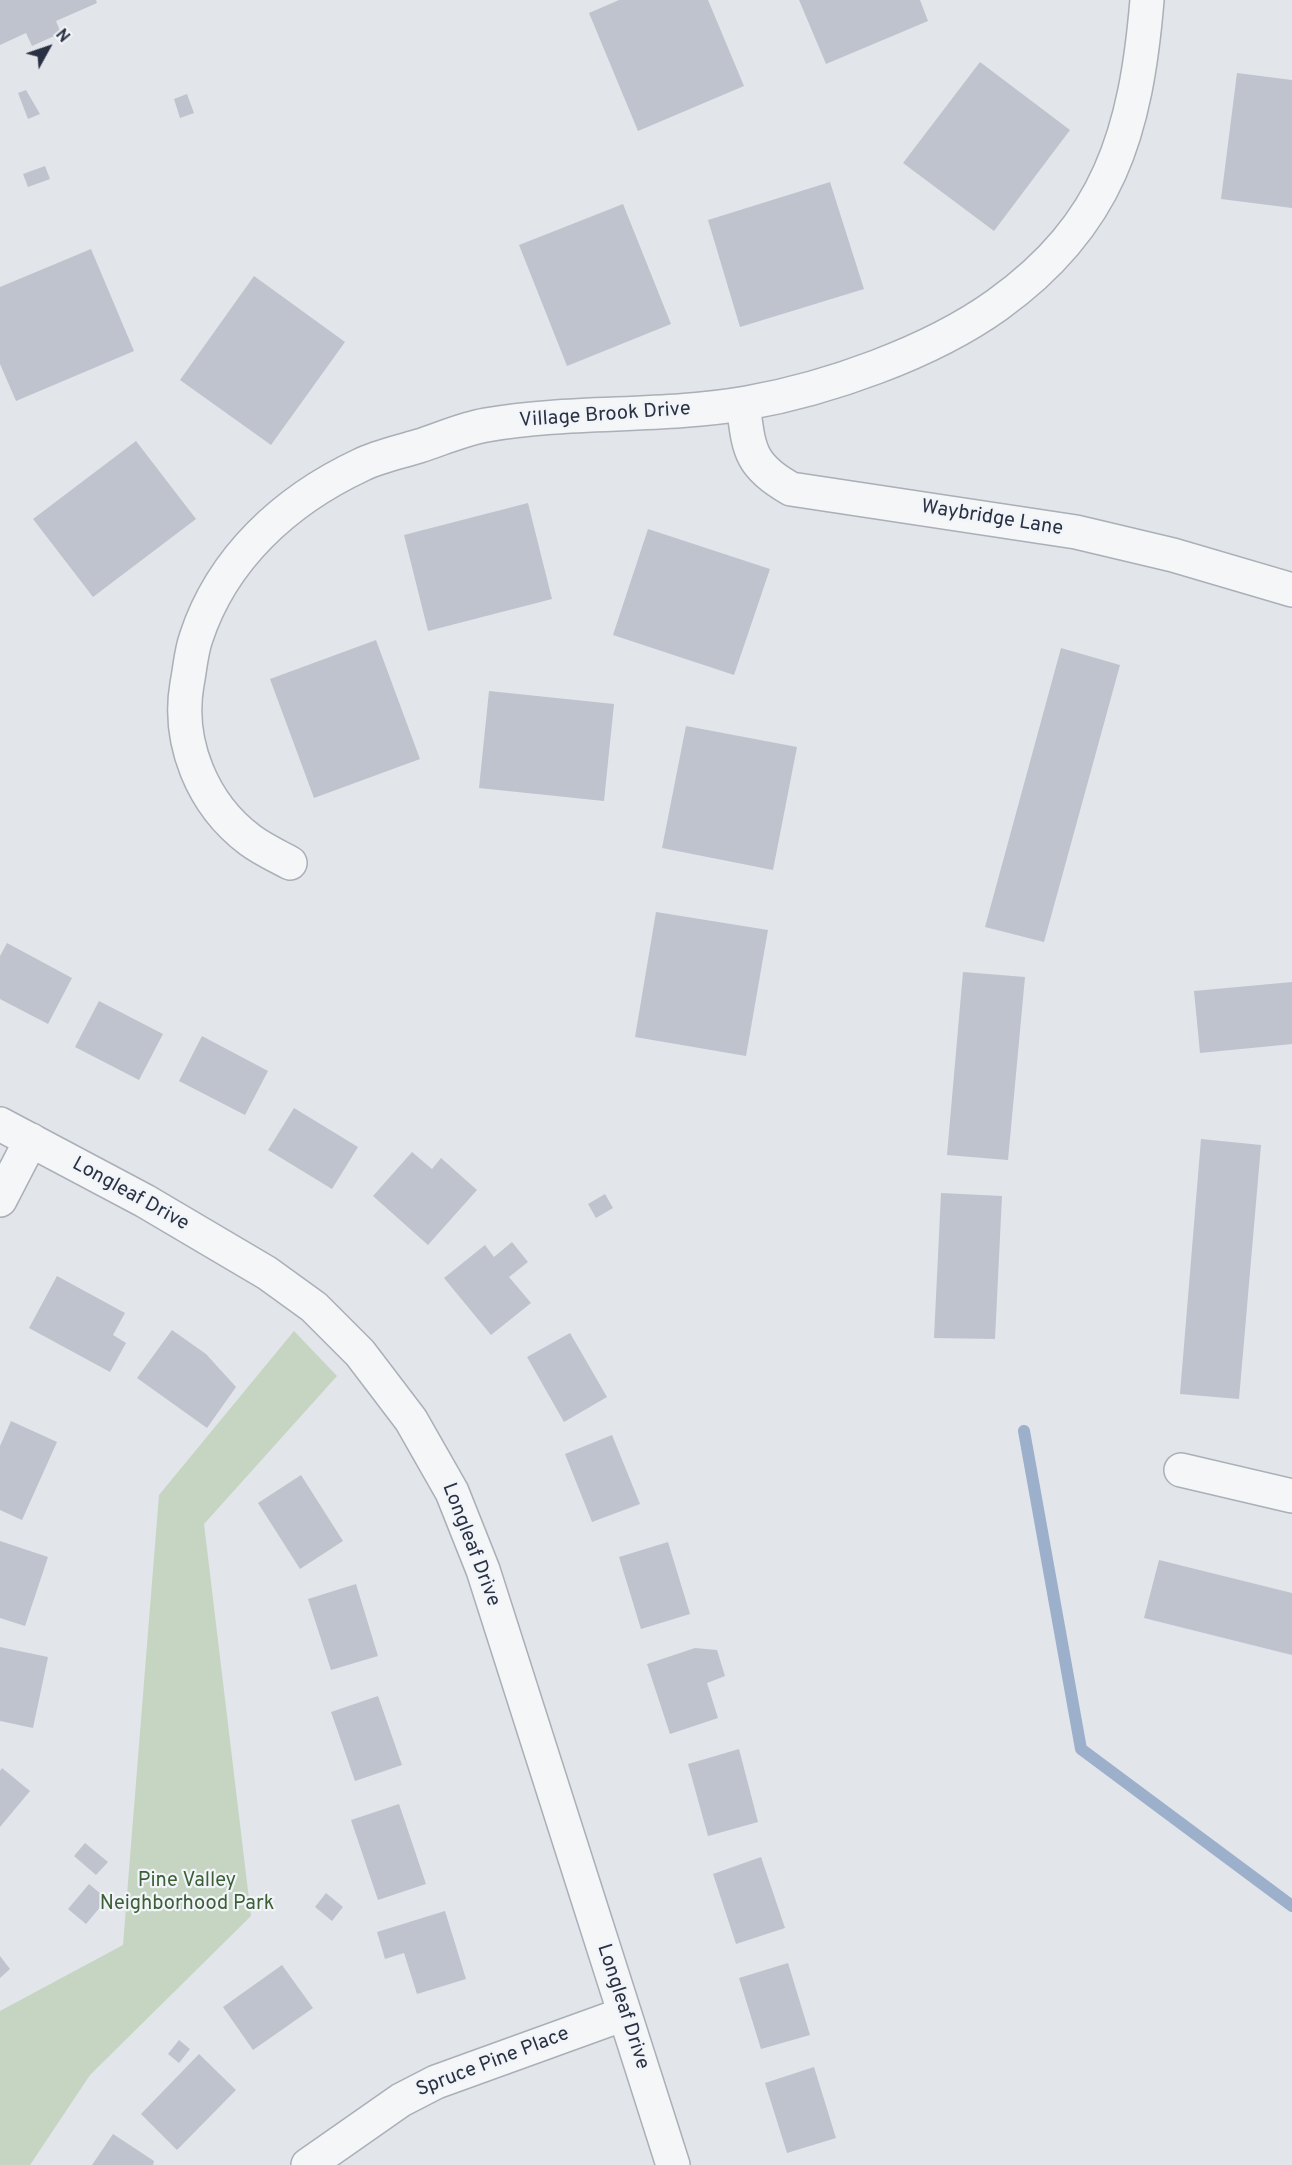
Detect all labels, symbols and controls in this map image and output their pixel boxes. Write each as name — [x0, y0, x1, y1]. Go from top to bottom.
north arrow — [18, 18, 78, 78]
text: N — [50, 26, 73, 47]
street label: Village Brook Drive — [518, 398, 692, 434]
street label: Waybridge Lane — [919, 496, 1065, 542]
street label: Longleaf Drive — [67, 1153, 193, 1237]
street label: Longleaf Drive — [435, 1480, 505, 1610]
park label: Pine Valley Neighborhood Park — [100, 1870, 274, 1917]
street label: Longleaf Drive — [590, 1941, 654, 2073]
street label: Spruce Pine Place — [413, 2023, 573, 2103]

